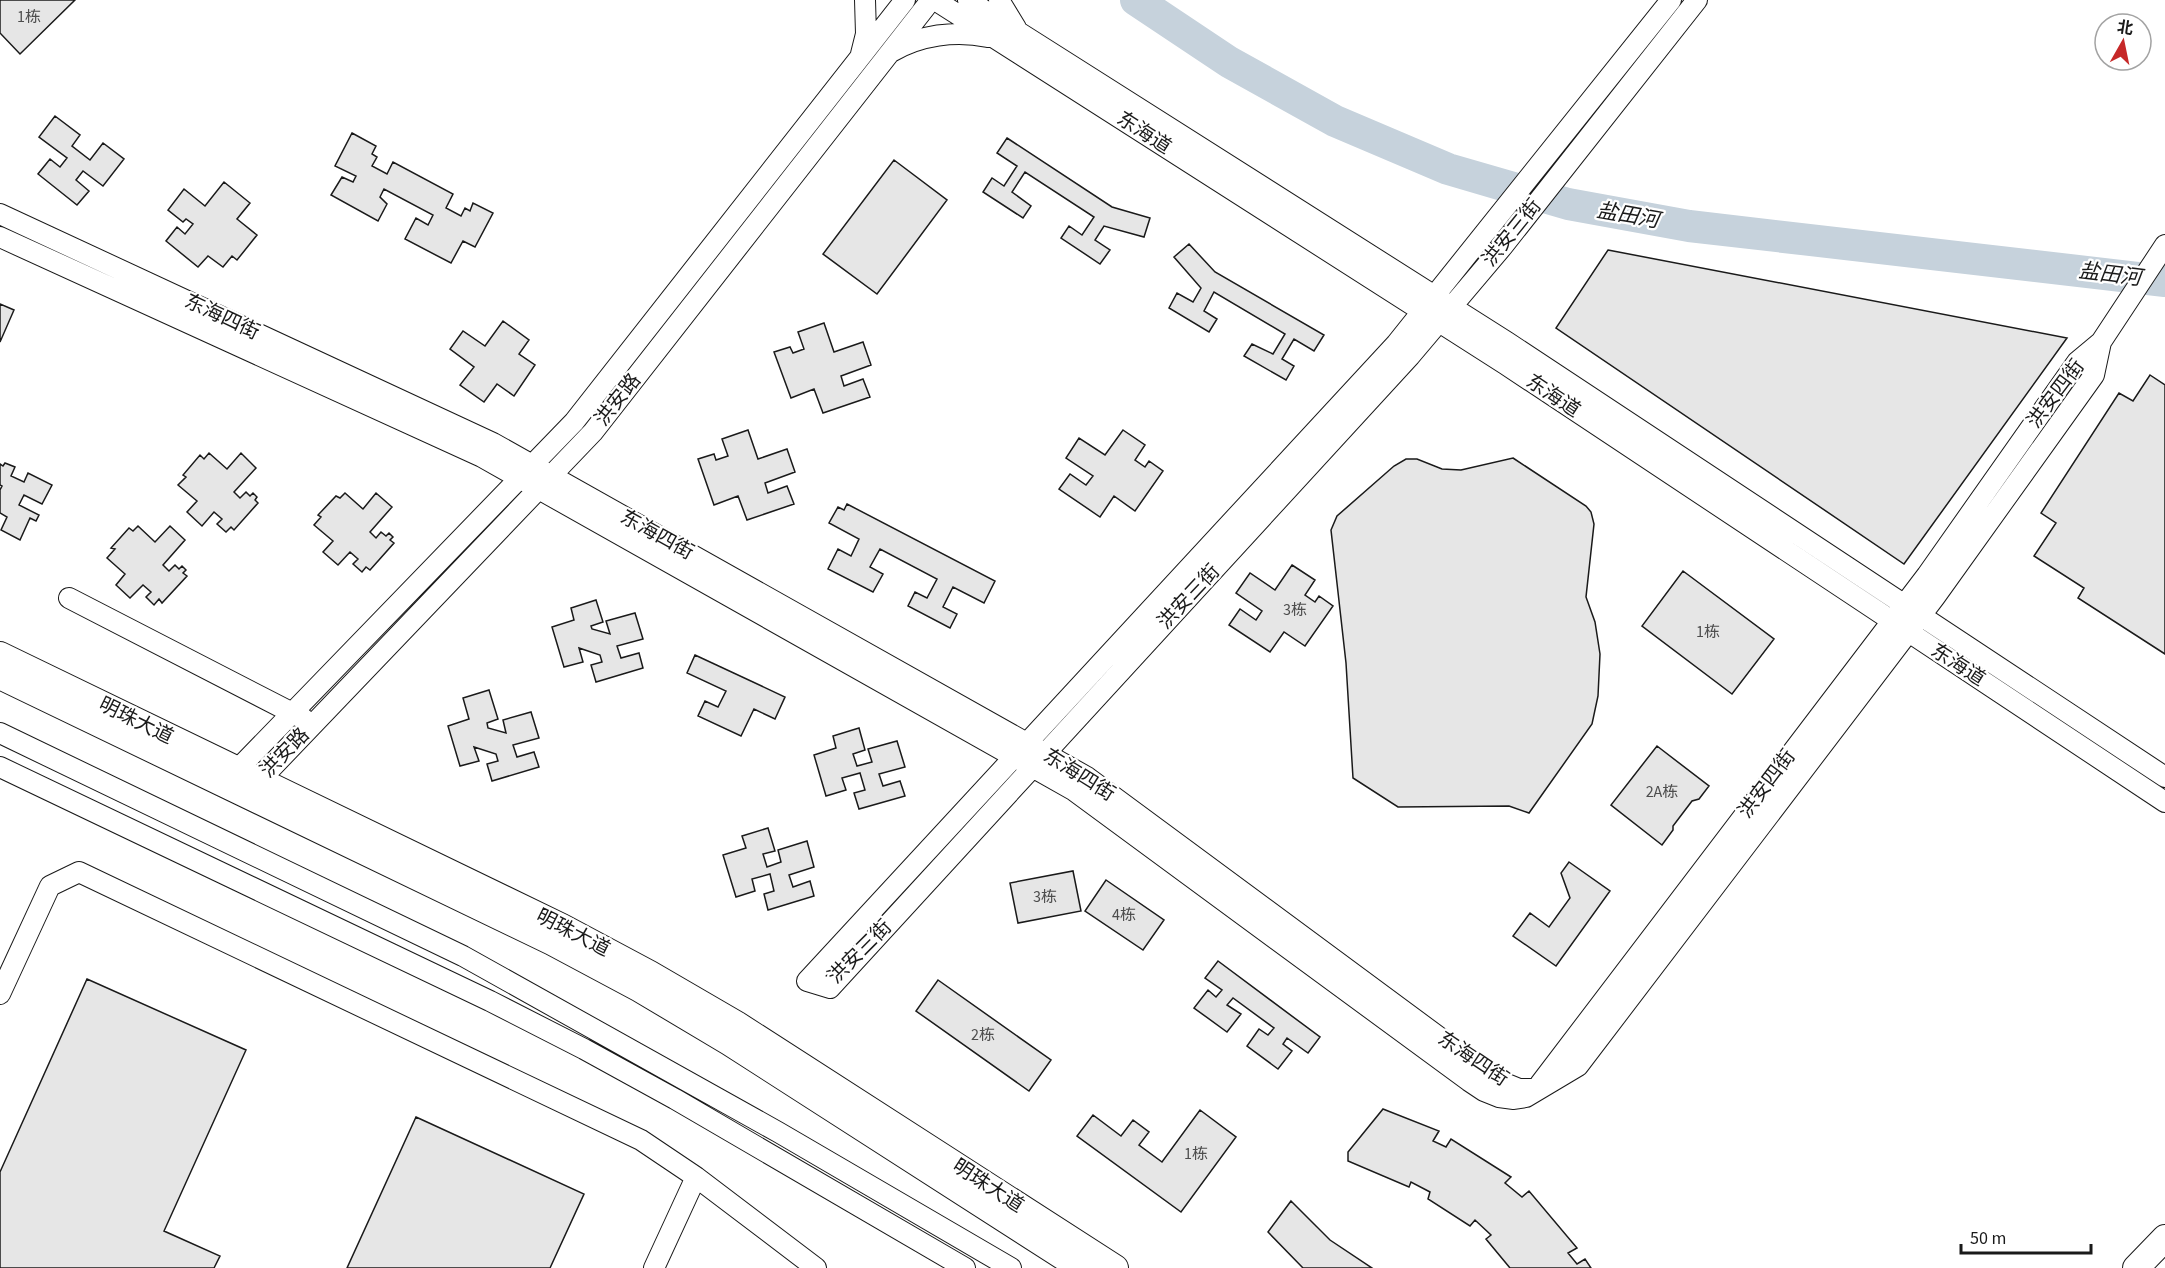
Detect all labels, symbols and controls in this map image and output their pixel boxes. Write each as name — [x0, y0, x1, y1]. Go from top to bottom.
house number: 1栋 — [17, 6, 41, 28]
north arrow — [2093, 12, 2153, 72]
text: 北 — [2116, 16, 2135, 40]
street label: 东海道 — [1111, 105, 1177, 161]
street label: 洪安三街 — [1476, 193, 1548, 273]
water label: 盐田河 — [1594, 195, 1666, 236]
water label: 盐田河 — [2077, 255, 2147, 293]
street label: 东海四街 — [180, 287, 264, 347]
street label: 洪安四街 — [2021, 354, 2091, 434]
street label: 洪安路 — [588, 368, 648, 432]
street label: 东海道 — [1520, 368, 1586, 424]
street label: 东海四街 — [615, 503, 699, 567]
street label: 洪安三街 — [1151, 558, 1227, 636]
house number: 3栋 — [1283, 599, 1307, 621]
house number: 1栋 — [1696, 621, 1720, 643]
street label: 东海道 — [1925, 637, 1991, 693]
street label: 明珠大道 — [94, 691, 178, 751]
street label: 洪安路 — [254, 722, 316, 784]
street label: 东海四街 — [1038, 742, 1120, 808]
street label: 洪安四街 — [1732, 744, 1802, 824]
house number: 2A栋 — [1646, 781, 1678, 803]
house number: 3栋 — [1033, 886, 1057, 908]
street label: 明珠大道 — [531, 902, 615, 964]
house number: 4栋 — [1112, 904, 1136, 926]
street label: 洪安三街 — [822, 914, 898, 990]
house number: 2栋 — [971, 1024, 995, 1046]
street label: 东海四街 — [1432, 1025, 1514, 1093]
house number: 1栋 — [1184, 1143, 1208, 1165]
street label: 明珠大道 — [947, 1152, 1029, 1220]
scale bar — [1961, 1217, 2092, 1255]
text: 50 m — [1970, 1226, 2006, 1251]

